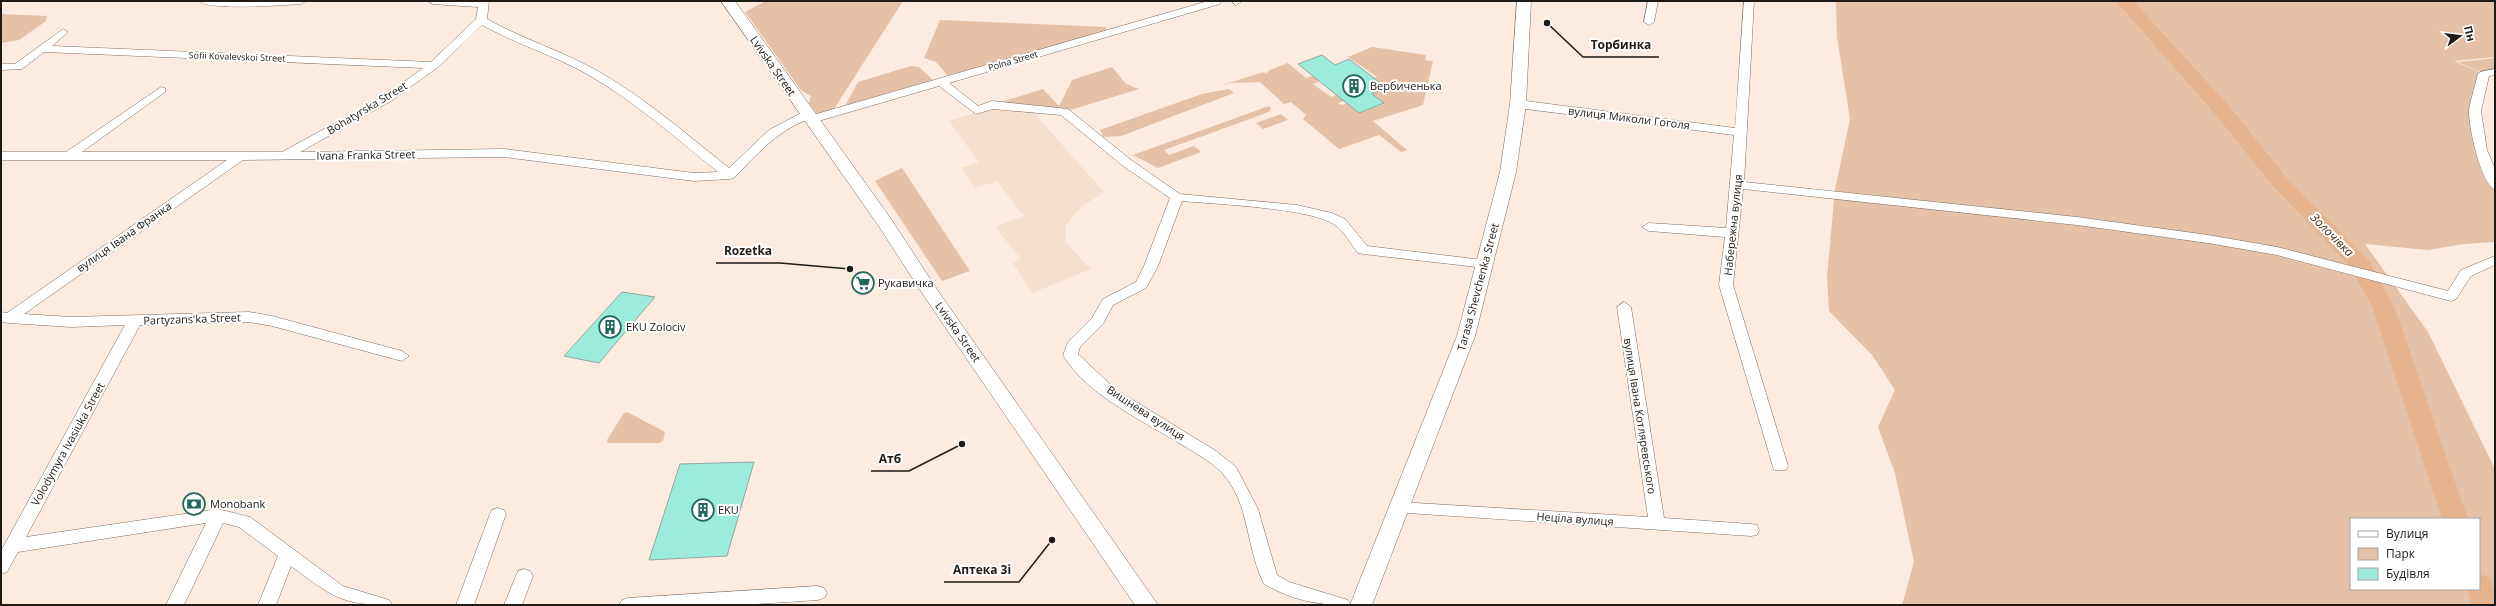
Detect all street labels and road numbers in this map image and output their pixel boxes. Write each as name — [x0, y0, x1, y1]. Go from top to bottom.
street label: Lvivska Street — [747, 33, 800, 99]
street label: Polna Street — [987, 47, 1039, 74]
street label: Sofii Kovalevskoi Street — [188, 48, 286, 65]
street label: Bohatyrska Street — [324, 78, 410, 137]
street label: вулиця Миколи Гоголя — [1567, 103, 1691, 132]
street label: Ivana Franka Street — [316, 146, 416, 163]
street label: Набережна вулиця — [1720, 173, 1745, 276]
street label: вулиця Івана Франка — [73, 198, 174, 275]
street label: Tarasa Shevchenka Street — [1453, 221, 1502, 352]
street label: Lvivska Street — [932, 299, 985, 365]
street label: Partyzansʹka Street — [143, 309, 241, 328]
street label: вулиця Івана Котляревського — [1621, 337, 1660, 495]
street label: Volodymyra Ivasiuka Street — [27, 379, 108, 508]
street label: Вишнева вулиця — [1104, 382, 1188, 443]
street label: Неціла вулиця — [1536, 508, 1614, 529]

